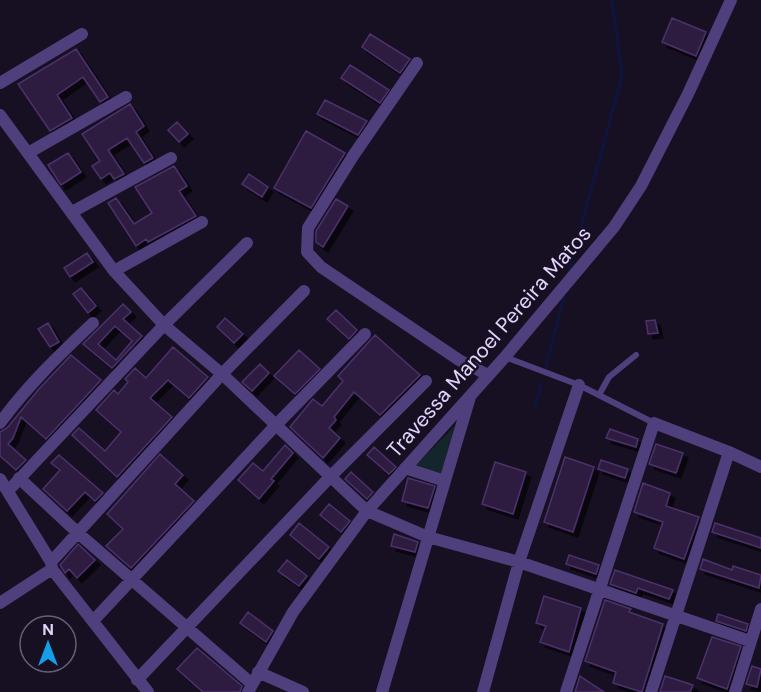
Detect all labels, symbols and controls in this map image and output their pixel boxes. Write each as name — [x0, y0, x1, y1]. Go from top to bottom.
street label: Travessa Manoel Pereira Matos — [381, 220, 597, 464]
north arrow — [18, 614, 78, 674]
text: N — [42, 619, 54, 640]

